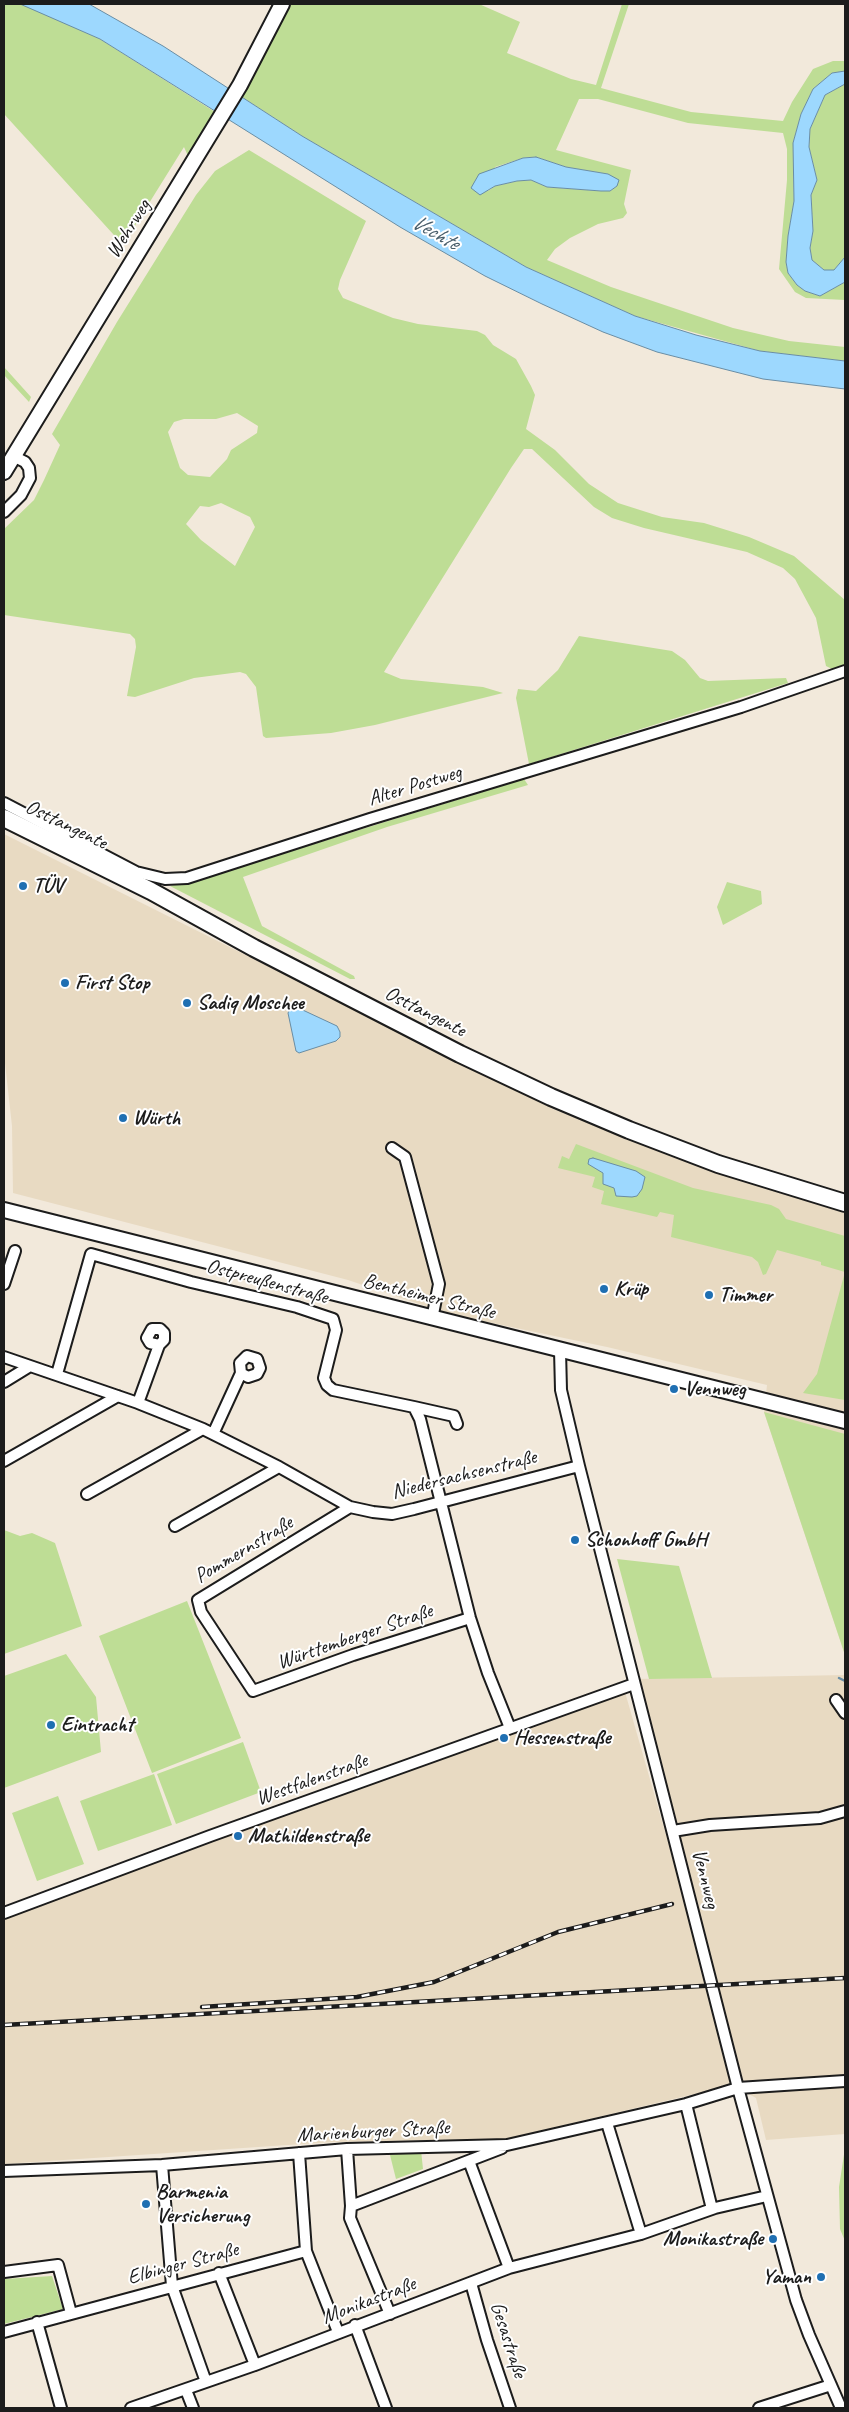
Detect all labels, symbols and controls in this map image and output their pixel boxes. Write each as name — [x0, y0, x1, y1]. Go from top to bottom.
street label: Wehrweg — [101, 195, 157, 263]
water label: Vechte — [407, 209, 463, 257]
street label: Alter Postweg — [365, 760, 465, 812]
street label: Osttangente — [21, 794, 111, 856]
place label: TÜV — [33, 873, 63, 899]
marker: TÜV — [17, 880, 29, 892]
place label: First Stop — [75, 970, 149, 996]
marker: First Stop — [59, 977, 71, 989]
street label: Osttangente — [380, 981, 470, 1043]
place label: Sadiq Moschee — [197, 990, 304, 1016]
marker: Sadiq Moschee — [181, 997, 193, 1009]
place label: Würth — [133, 1105, 180, 1131]
marker: Würth — [117, 1112, 129, 1124]
street label: Ostpreußenstraße — [203, 1254, 331, 1310]
street label: Bentheimer Straße — [360, 1268, 498, 1326]
place label: Krüp — [614, 1276, 648, 1302]
place label: Timmer — [719, 1282, 772, 1308]
marker: Krüp — [598, 1283, 610, 1295]
marker: Timmer — [703, 1289, 715, 1301]
place label: Vennweg — [684, 1376, 745, 1402]
marker: Vennweg — [668, 1383, 680, 1395]
street label: Niedersachsenstraße — [389, 1445, 539, 1505]
street label: Pommernstraße — [190, 1511, 298, 1589]
place label: Schonhoff GmbH — [585, 1527, 707, 1553]
marker: Schonhoff GmbH — [569, 1534, 581, 1546]
street label: Württemberger Straße — [274, 1599, 436, 1675]
place label: Eintracht — [61, 1712, 133, 1738]
marker: Eintracht — [45, 1719, 57, 1731]
place label: Hessenstraße — [514, 1725, 610, 1751]
marker: Hessenstraße — [498, 1732, 510, 1744]
street label: Westfalenstraße — [253, 1748, 371, 1812]
place label: Mathildenstraße — [248, 1823, 369, 1849]
marker: Mathildenstraße — [232, 1830, 244, 1842]
street label: Vennweg — [685, 1847, 725, 1911]
street label: Marienburger Straße — [296, 2115, 450, 2149]
place label: Barmenia Versicherung — [156, 2179, 249, 2229]
marker: Barmenia Versicherung — [140, 2198, 152, 2210]
place label: Monikastraße — [663, 2226, 763, 2252]
marker: Monikastraße — [767, 2233, 779, 2245]
street label: Elbinger Straße — [125, 2237, 241, 2291]
place label: Yaman — [762, 2264, 811, 2290]
marker: Yaman — [815, 2271, 827, 2283]
street label: Monikastraße — [319, 2272, 419, 2330]
street label: Gesastraße — [484, 2299, 532, 2381]

